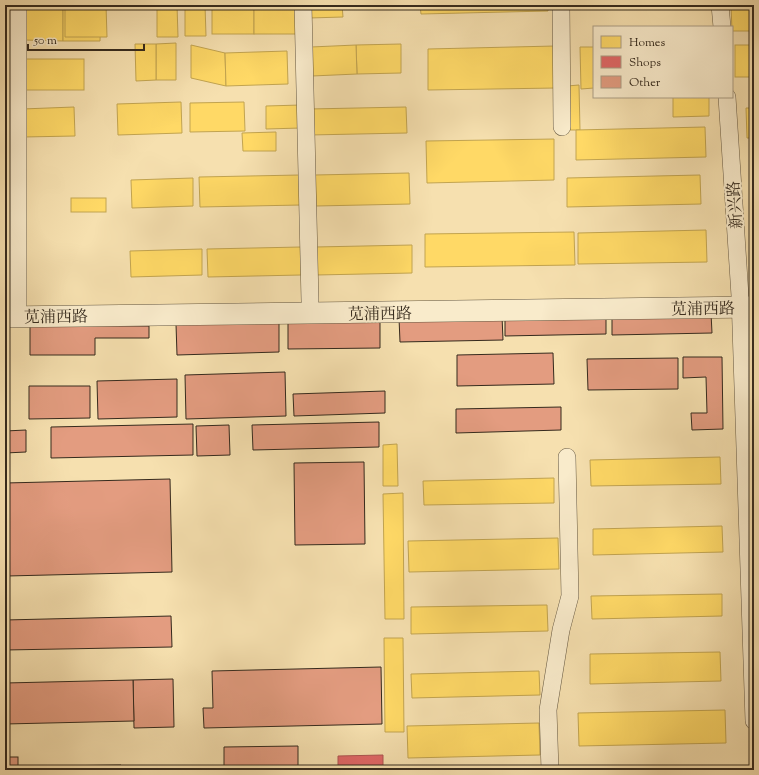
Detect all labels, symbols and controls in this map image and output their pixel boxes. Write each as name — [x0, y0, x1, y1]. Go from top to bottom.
scale bar — [28, 26, 144, 52]
legend — [593, 26, 733, 98]
text: 50 m — [33, 32, 57, 50]
text: Homes — [629, 34, 665, 52]
text: Shops — [629, 54, 661, 72]
text: Other — [629, 74, 661, 92]
street label: 新兴路 — [723, 180, 750, 230]
street label: 苋浦西路 — [671, 298, 735, 323]
street label: 苋浦西路 — [348, 303, 412, 328]
street label: 苋浦西路 — [24, 306, 88, 331]

